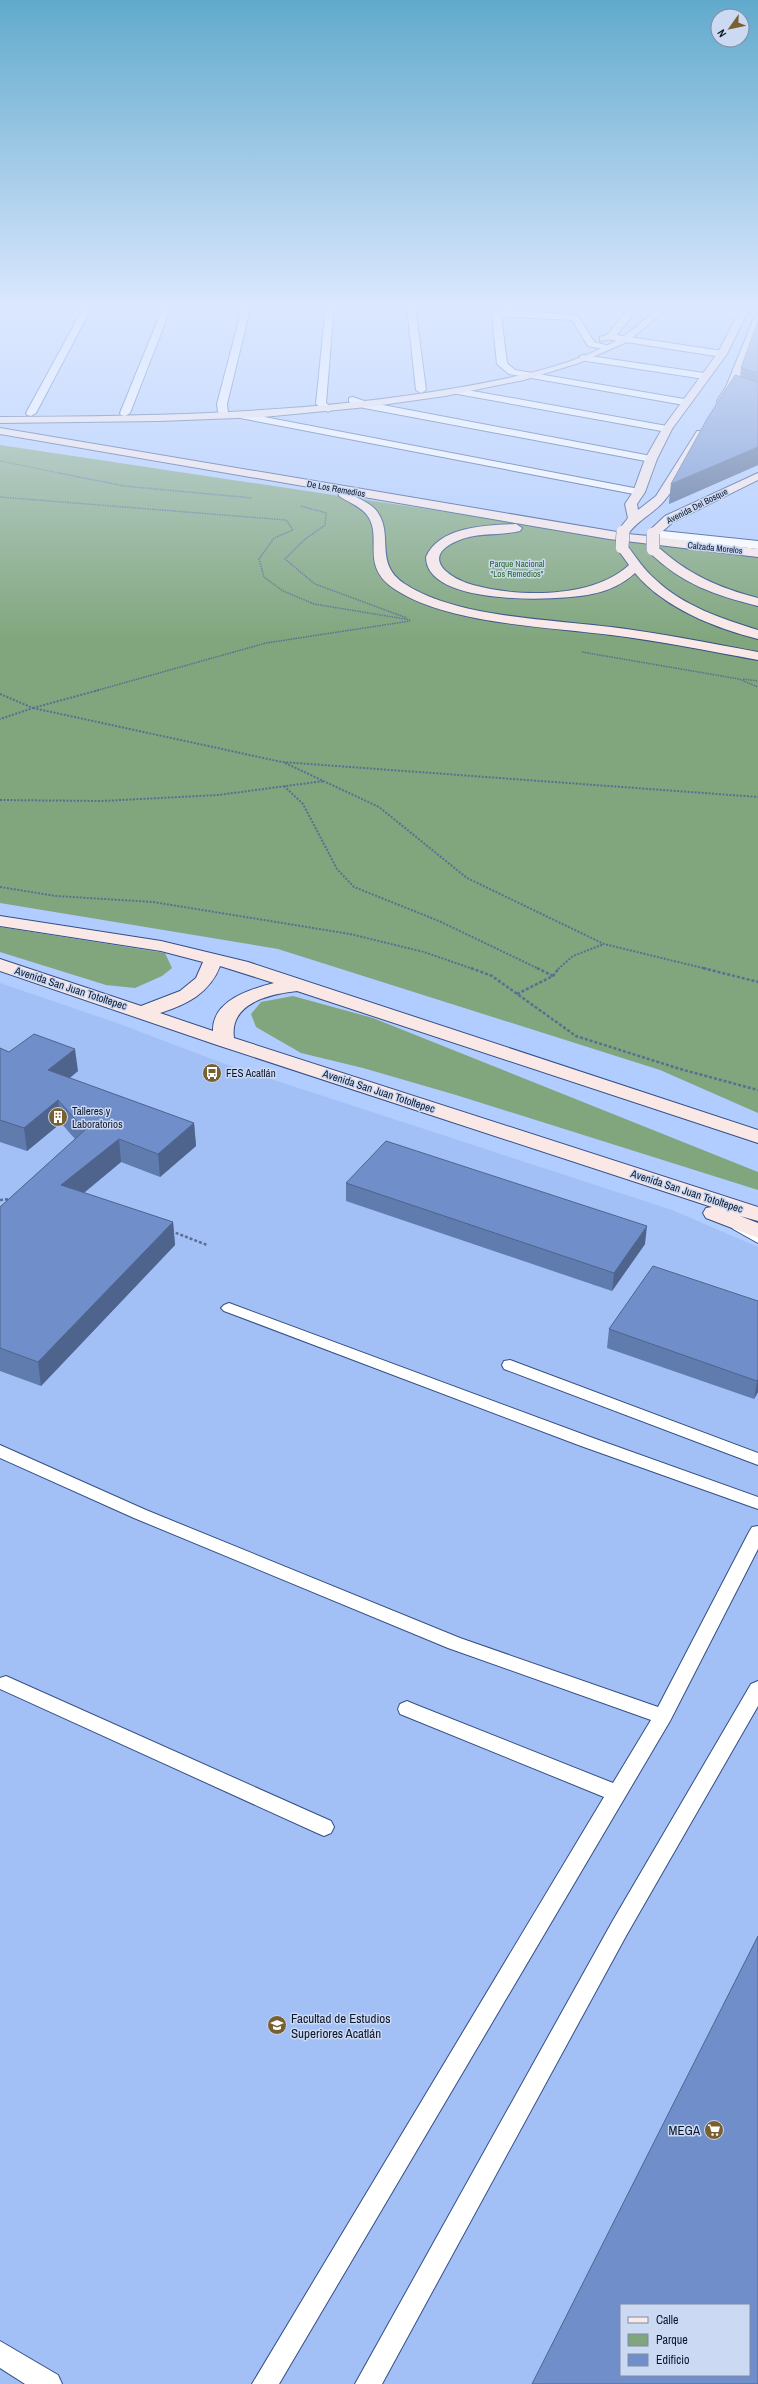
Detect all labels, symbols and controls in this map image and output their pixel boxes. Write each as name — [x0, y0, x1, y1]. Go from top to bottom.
north arrow — [710, 8, 750, 48]
text: N — [714, 27, 729, 40]
street label: De Los Remedios — [306, 478, 366, 500]
street label: Avenida Del Bosque — [663, 485, 730, 527]
street label: Calzada Morelos — [687, 539, 743, 557]
park label: Parque Nacional "Los Remedios" — [490, 558, 545, 580]
street label: Avenida San Juan Totoltepec — [12, 963, 129, 1013]
bus stop icon: FES Acatlán — [201, 1062, 223, 1084]
place label: FES Acatlán — [226, 1066, 276, 1080]
street label: Avenida San Juan Totoltepec — [320, 1066, 437, 1116]
place label: Talleres y Laboratorios — [72, 1104, 123, 1131]
building icon: Talleres y Laboratorios — [47, 1106, 69, 1128]
street label: Avenida San Juan Totoltepec — [628, 1166, 745, 1216]
place label: Facultad de Estudios Superiores Acatlán — [291, 2010, 391, 2042]
school or university icon: Facultad de Estudios Superiores Acatlán — [266, 2014, 288, 2036]
supermarket icon: MEGA — [703, 2119, 725, 2141]
place label: MEGA — [669, 2122, 701, 2139]
legend — [620, 2304, 750, 2376]
text: Calle — [656, 2312, 678, 2328]
text: Parque — [656, 2332, 688, 2348]
text: Edificio — [656, 2352, 689, 2368]

